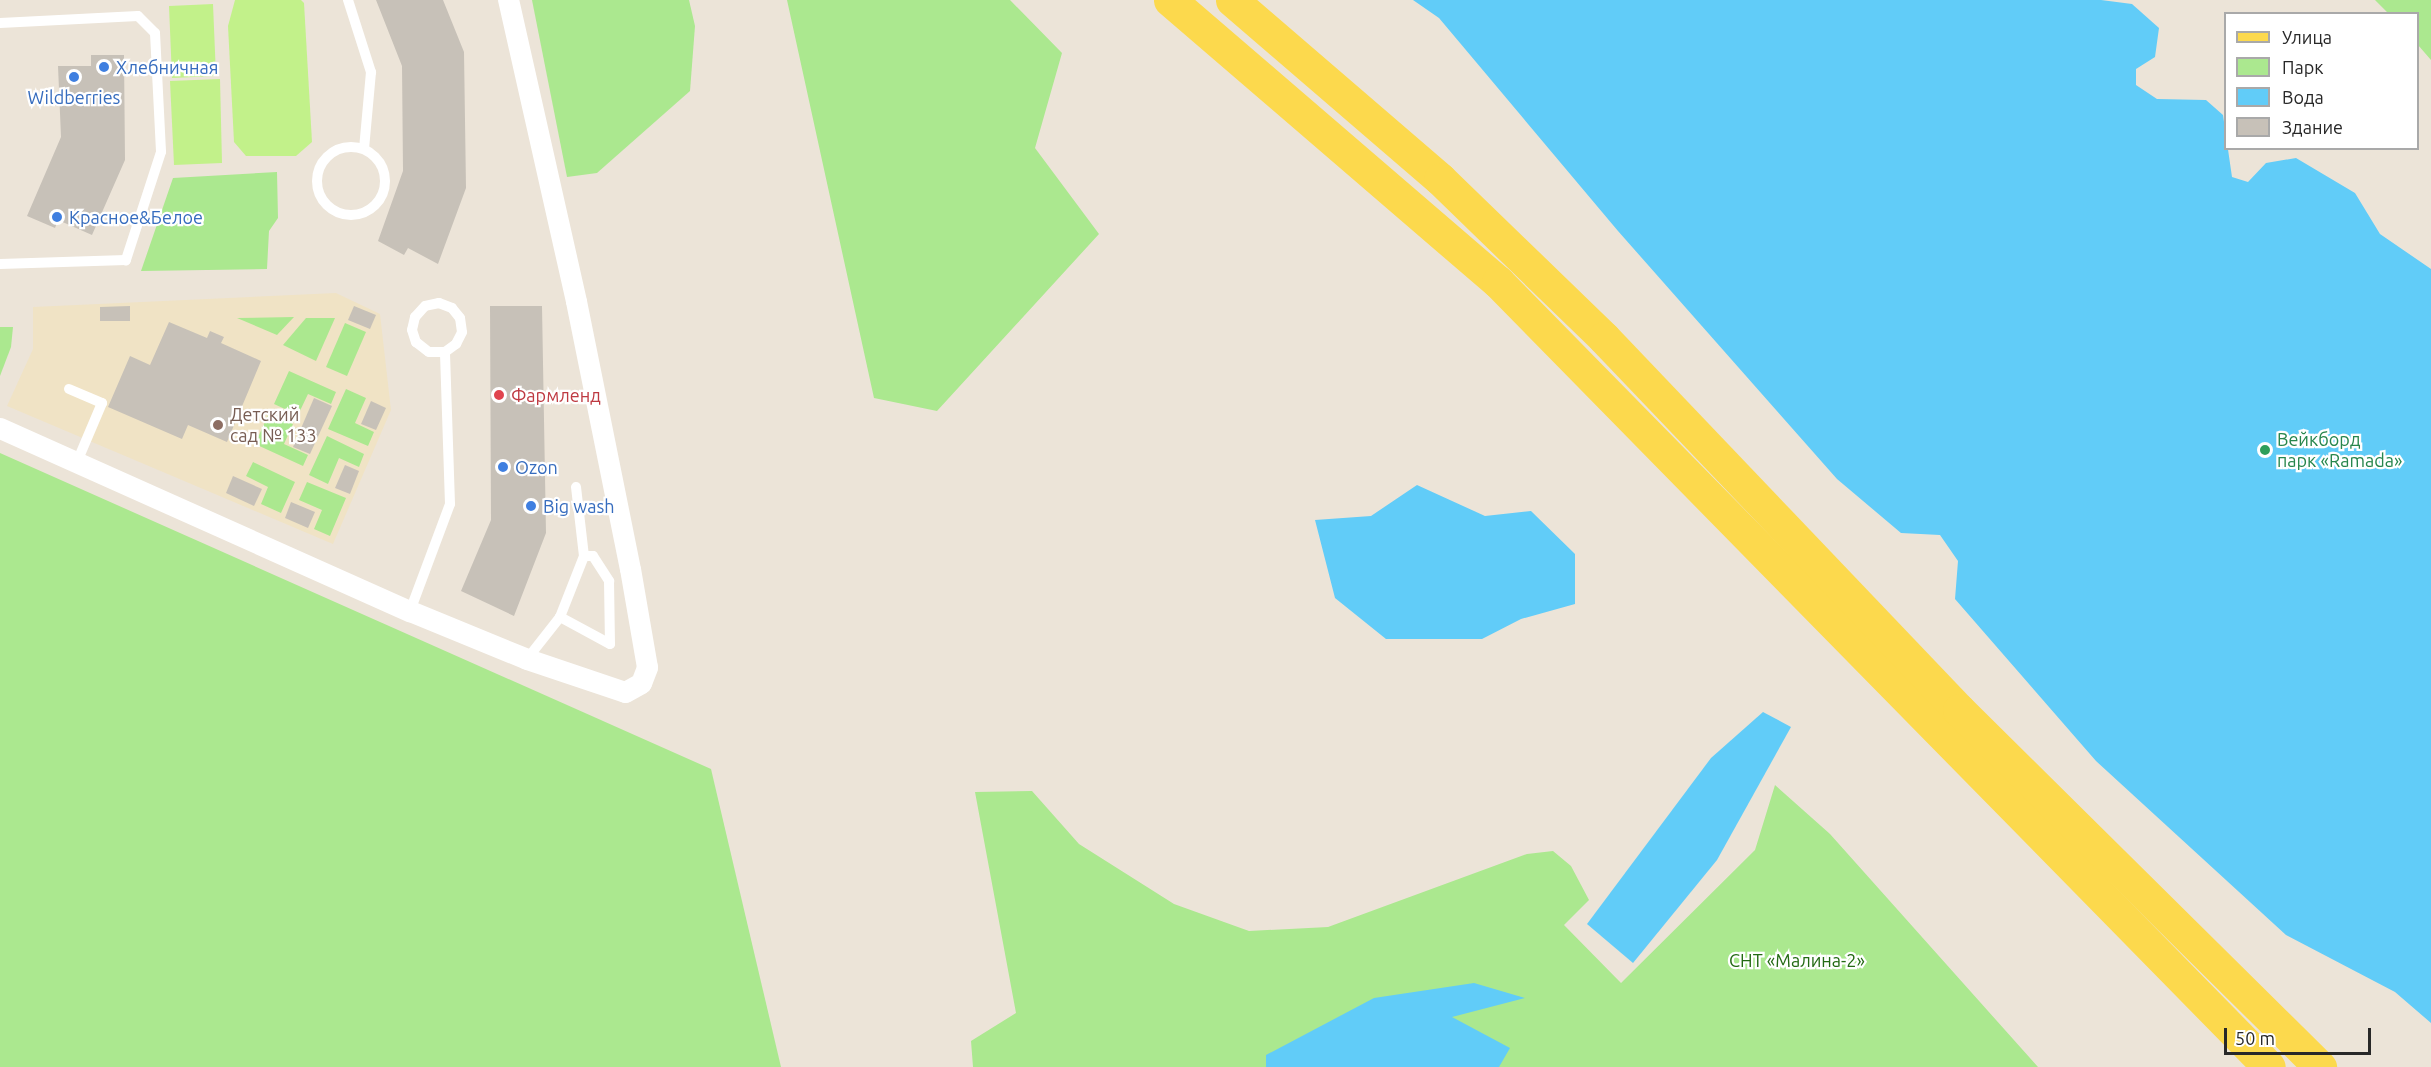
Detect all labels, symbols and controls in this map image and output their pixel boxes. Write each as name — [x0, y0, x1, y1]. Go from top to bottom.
legend — [2224, 12, 2419, 150]
text: Улица — [2282, 27, 2332, 47]
place label: Хлебничная — [116, 56, 218, 78]
text: Парк — [2282, 57, 2323, 77]
marker: Хлебничная — [97, 60, 111, 74]
marker: Wildberries — [67, 70, 81, 84]
place label: Wildberries — [28, 86, 120, 108]
text: Вода — [2282, 87, 2324, 107]
text: Здание — [2282, 117, 2343, 137]
place label: Красное&Белое — [69, 206, 203, 228]
marker: Красное&Белое — [50, 210, 64, 224]
place label: Фармленд — [511, 384, 601, 406]
marker: Фармленд — [492, 388, 506, 402]
place label: Детский сад № 133 — [230, 404, 317, 446]
marker: Детский сад № 133 — [211, 418, 225, 432]
place label: Вейкборд парк «Ramada» — [2277, 429, 2402, 472]
marker: Вейкборд парк «Ramada» — [2258, 443, 2272, 457]
place label: Ozon — [515, 456, 558, 478]
marker: Ozon — [496, 460, 510, 474]
place label: Big wash — [543, 495, 615, 517]
marker: Big wash — [524, 499, 538, 513]
park label: СНТ «Малина-2» — [1729, 949, 1865, 971]
scale bar — [2227, 1016, 2374, 1054]
text: 50 m — [2235, 1028, 2275, 1048]

